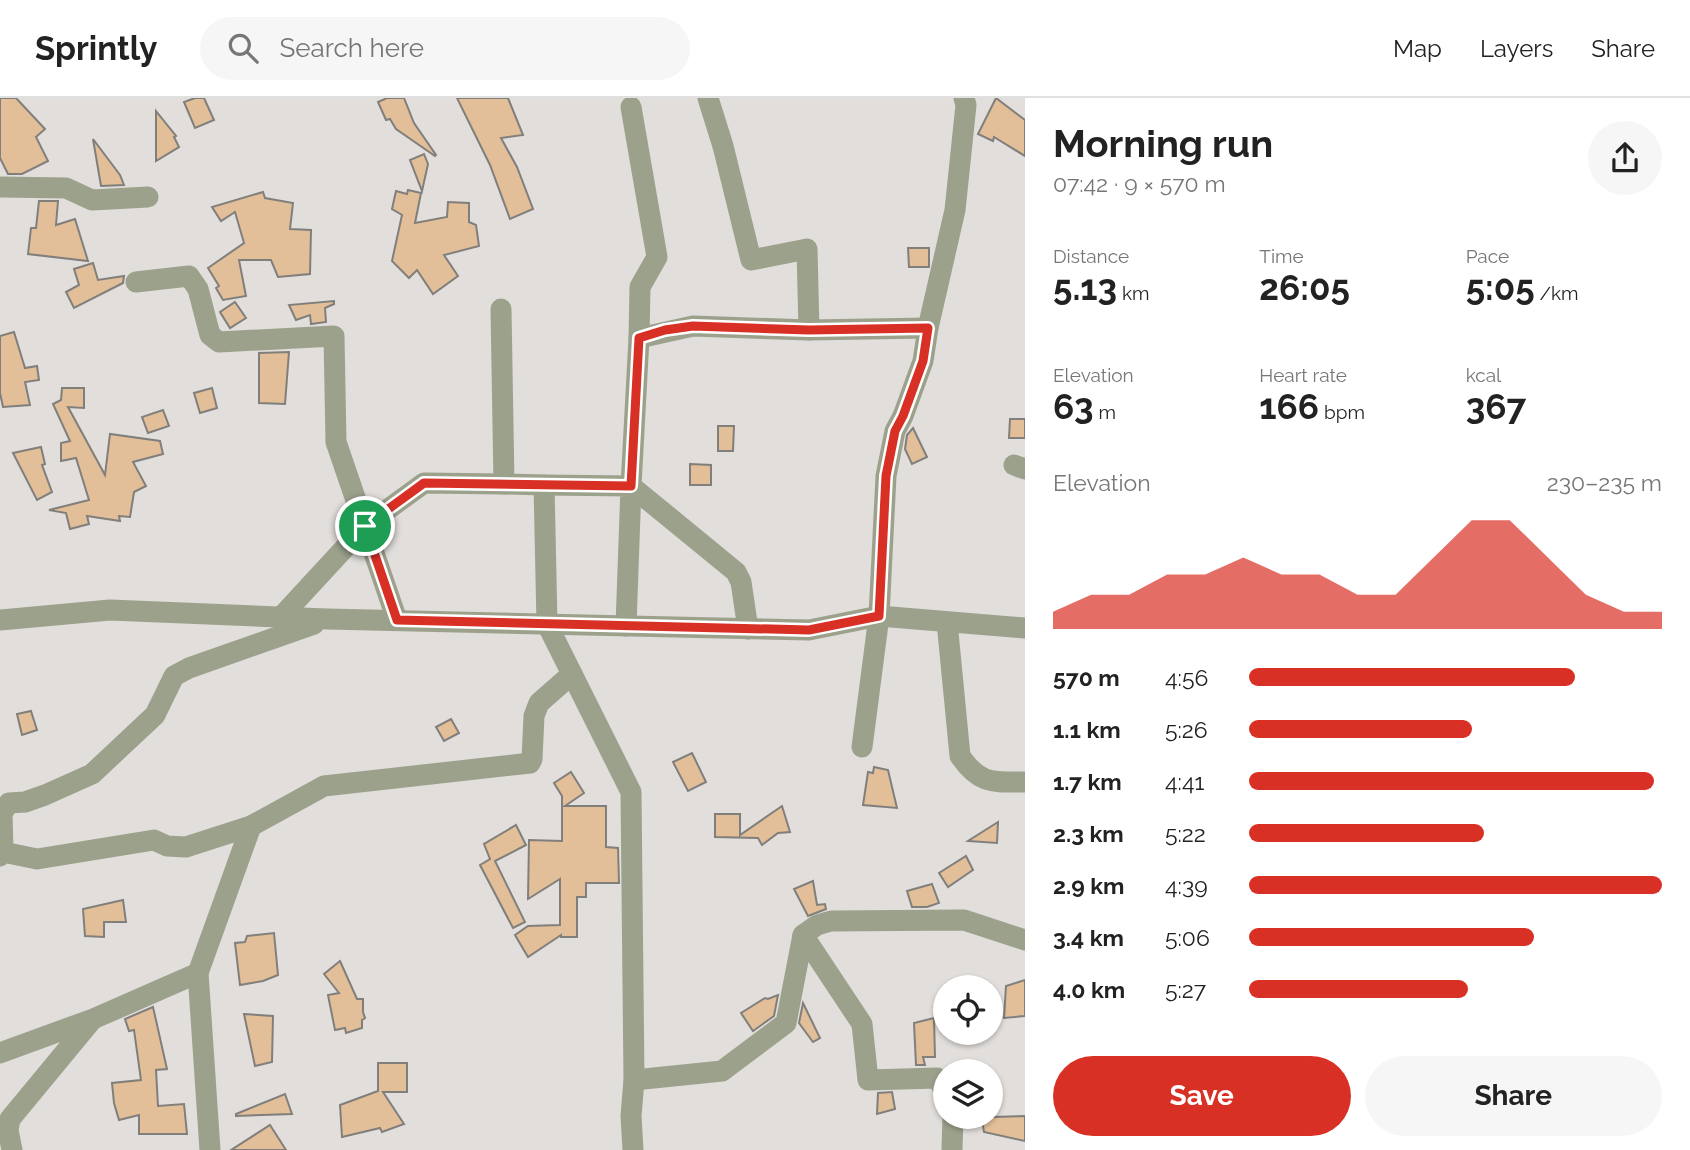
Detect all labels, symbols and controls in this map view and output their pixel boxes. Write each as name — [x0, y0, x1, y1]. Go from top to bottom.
search box — [200, 17, 690, 80]
text: Sprintly — [35, 29, 158, 68]
icon: search — [224, 29, 262, 67]
text: Search here — [280, 33, 424, 63]
text: Map — [1393, 34, 1442, 63]
text: Layers — [1480, 34, 1553, 63]
text: Share — [1591, 34, 1655, 63]
text: Morning run — [1053, 121, 1273, 166]
button: share — [1588, 121, 1662, 195]
text: 07:42 · 9 × 570 m — [1053, 170, 1226, 197]
text: Distance — [1053, 245, 1129, 267]
text: Time — [1259, 245, 1304, 267]
text: Pace — [1466, 245, 1509, 267]
text: 5.13 — [1053, 267, 1117, 308]
text: 26:05 — [1259, 267, 1350, 308]
text: 5:05 — [1466, 267, 1535, 308]
text: km — [1117, 282, 1149, 304]
text: /km — [1535, 282, 1578, 304]
text: Elevation — [1053, 364, 1134, 386]
text: Heart rate — [1259, 364, 1347, 386]
text: kcal — [1466, 364, 1501, 386]
text: 63 — [1053, 386, 1094, 427]
text: 166 — [1259, 386, 1319, 427]
text: 367 — [1466, 386, 1526, 427]
text: m — [1094, 401, 1116, 423]
text: bpm — [1319, 401, 1365, 423]
text: Elevation — [1053, 469, 1151, 496]
text: 230–235 m — [1547, 469, 1662, 496]
pin — [335, 496, 395, 556]
icon: arrive — [346, 507, 384, 545]
text: 570 m — [1053, 664, 1120, 691]
text: 4:56 — [1165, 664, 1208, 691]
text: 1.1 km — [1053, 716, 1121, 743]
text: 5:26 — [1165, 716, 1208, 743]
text: 1.7 km — [1053, 768, 1122, 795]
text: 4:41 — [1165, 768, 1204, 795]
text: 2.3 km — [1053, 820, 1124, 847]
text: 5:22 — [1165, 820, 1206, 847]
text: 2.9 km — [1053, 872, 1124, 899]
text: 4:39 — [1165, 872, 1208, 899]
text: 3.4 km — [1053, 924, 1124, 951]
text: 5:06 — [1165, 924, 1210, 951]
map controls — [933, 975, 1003, 1129]
button: locate — [933, 975, 1003, 1045]
text: 4.0 km — [1053, 976, 1125, 1003]
text: 5:27 — [1165, 976, 1206, 1003]
button: Save — [1053, 1056, 1351, 1136]
button: Share — [1365, 1056, 1662, 1136]
button: layers — [933, 1059, 1003, 1129]

